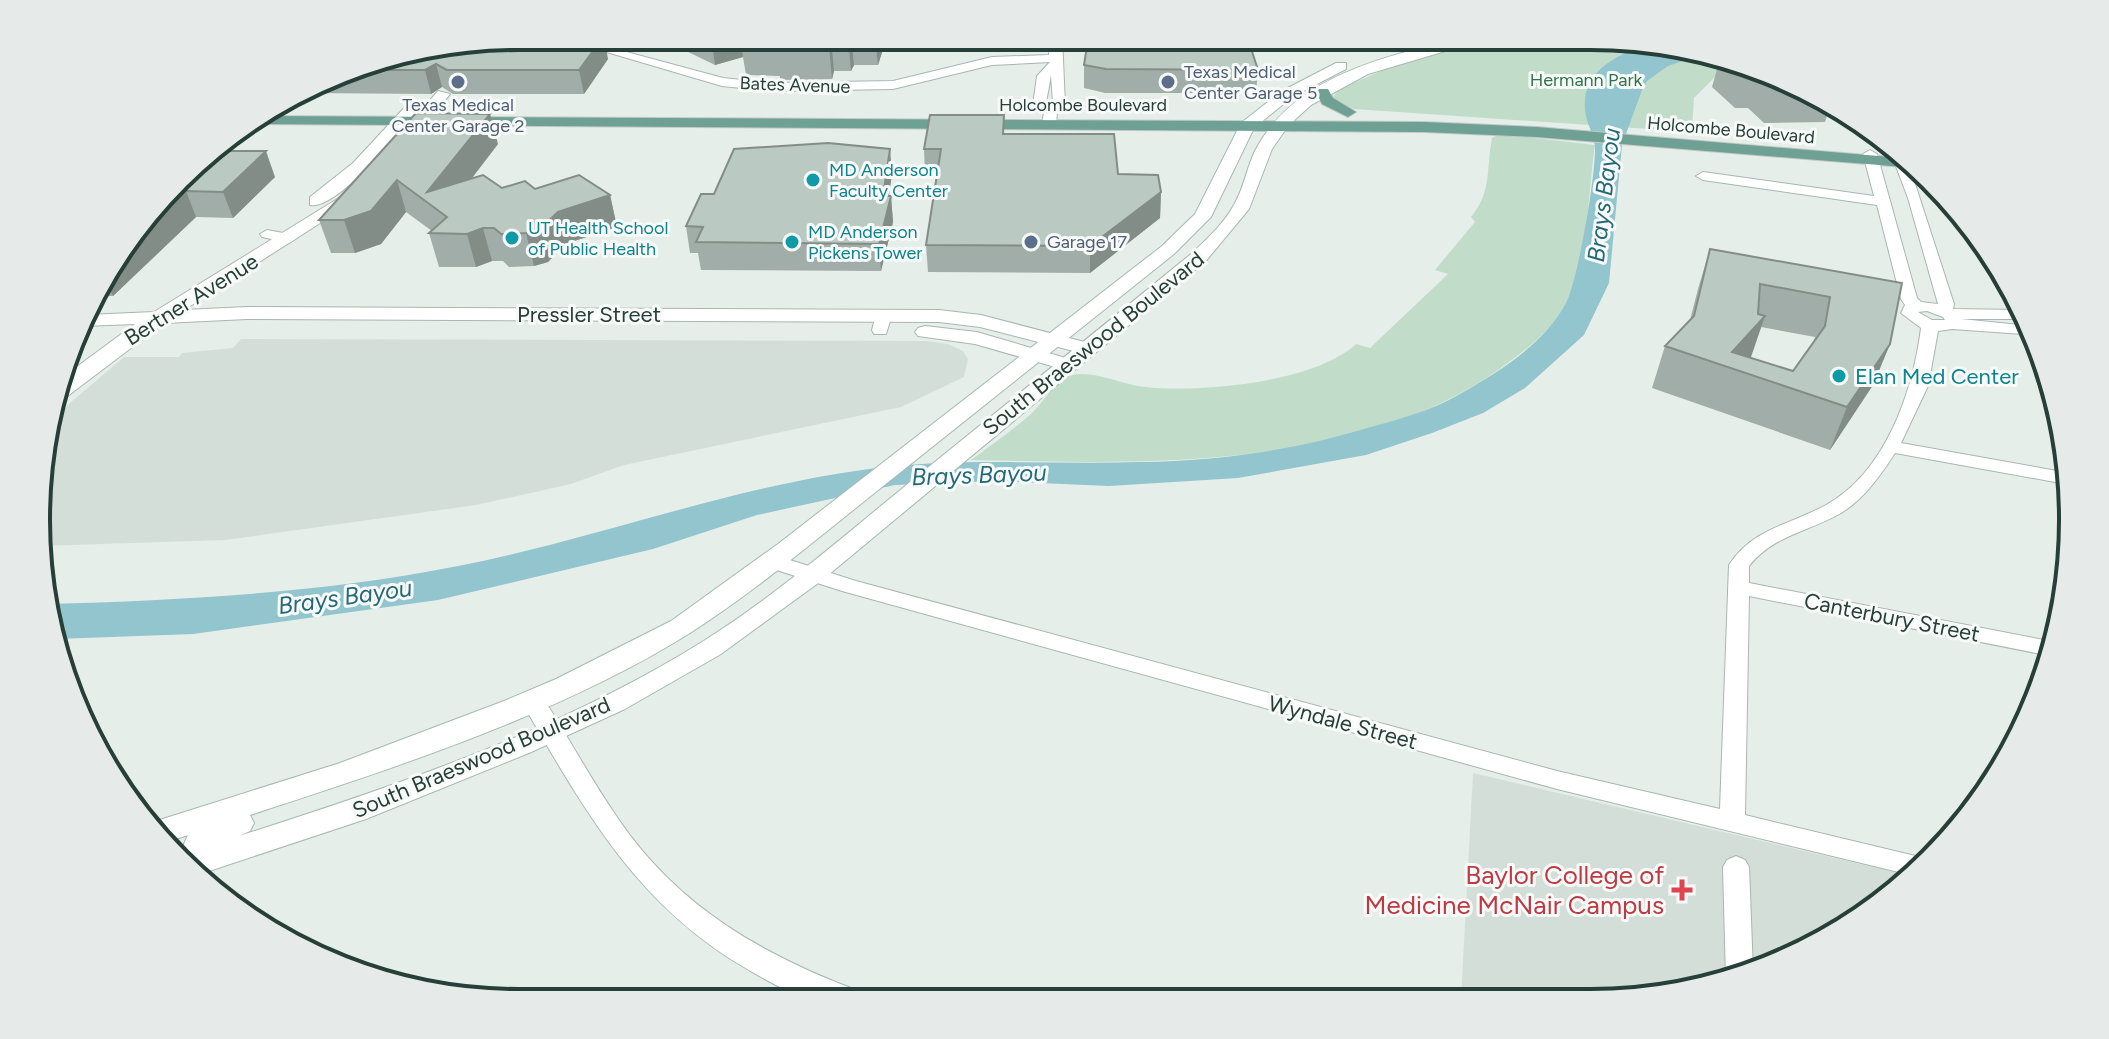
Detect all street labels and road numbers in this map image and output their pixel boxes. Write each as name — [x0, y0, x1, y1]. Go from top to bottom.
street label: Bates Avenue — [739, 72, 851, 98]
street label: Holcombe Boulevard — [999, 94, 1167, 116]
street label: Holcombe Boulevard — [1646, 112, 1816, 148]
street label: South Braeswood Boulevard — [977, 246, 1210, 441]
street label: Bertner Avenue — [119, 247, 263, 351]
street label: Pressler Street — [517, 301, 661, 328]
street label: Canterbury Street — [1802, 587, 1982, 648]
street label: Wyndale Street — [1266, 690, 1420, 755]
street label: South Braeswood Boulevard — [348, 691, 614, 824]

